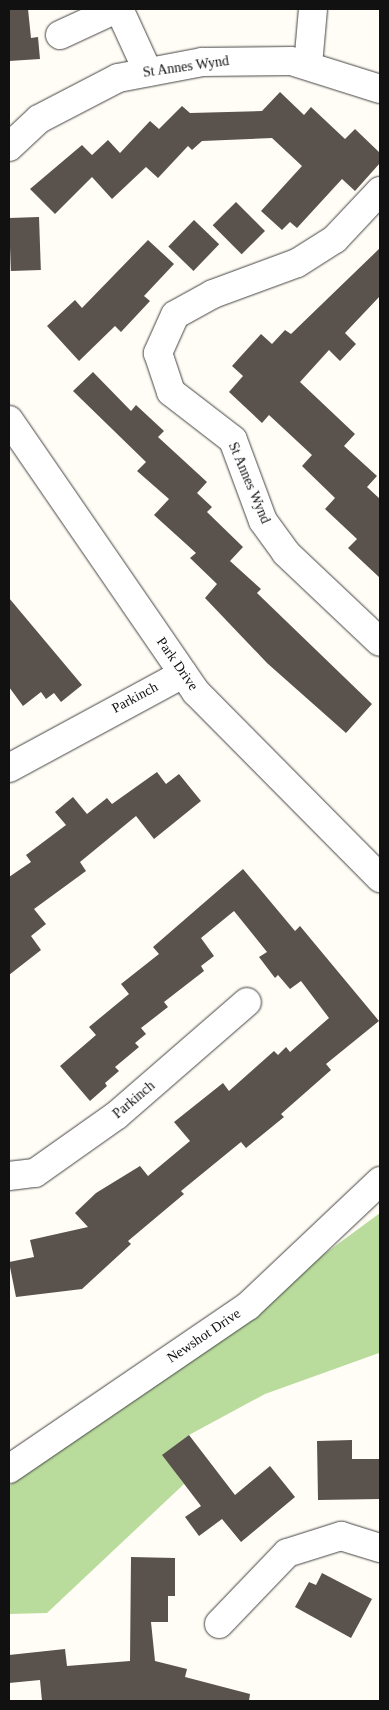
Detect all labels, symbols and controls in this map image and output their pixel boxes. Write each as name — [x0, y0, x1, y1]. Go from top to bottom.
street label: St Annes Wynd — [141, 53, 231, 81]
street label: St Annes Wynd — [224, 439, 274, 527]
street label: Park Drive — [153, 634, 201, 694]
street label: Parkinch — [109, 679, 161, 717]
street label: Parkinch — [110, 1078, 158, 1122]
street label: Newshot Drive — [164, 1305, 244, 1367]

